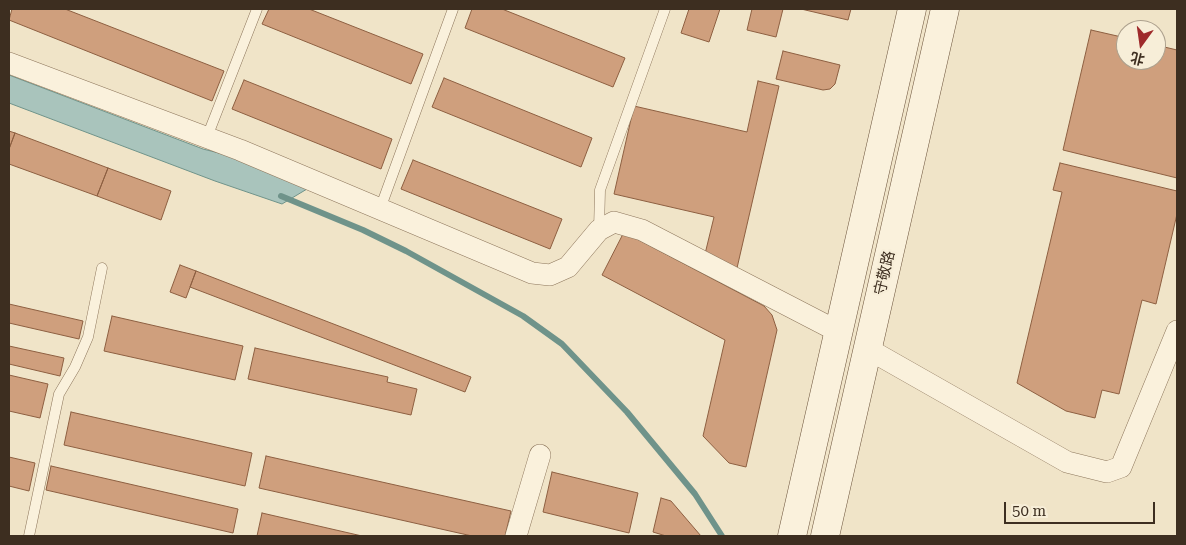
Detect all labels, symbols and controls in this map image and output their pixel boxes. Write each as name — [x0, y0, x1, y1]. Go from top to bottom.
north arrow — [1116, 20, 1166, 70]
text: 北 — [1129, 49, 1146, 68]
street label: 守敬路 — [871, 249, 899, 297]
scale bar — [1006, 492, 1157, 524]
text: 50 m — [1012, 502, 1046, 520]

